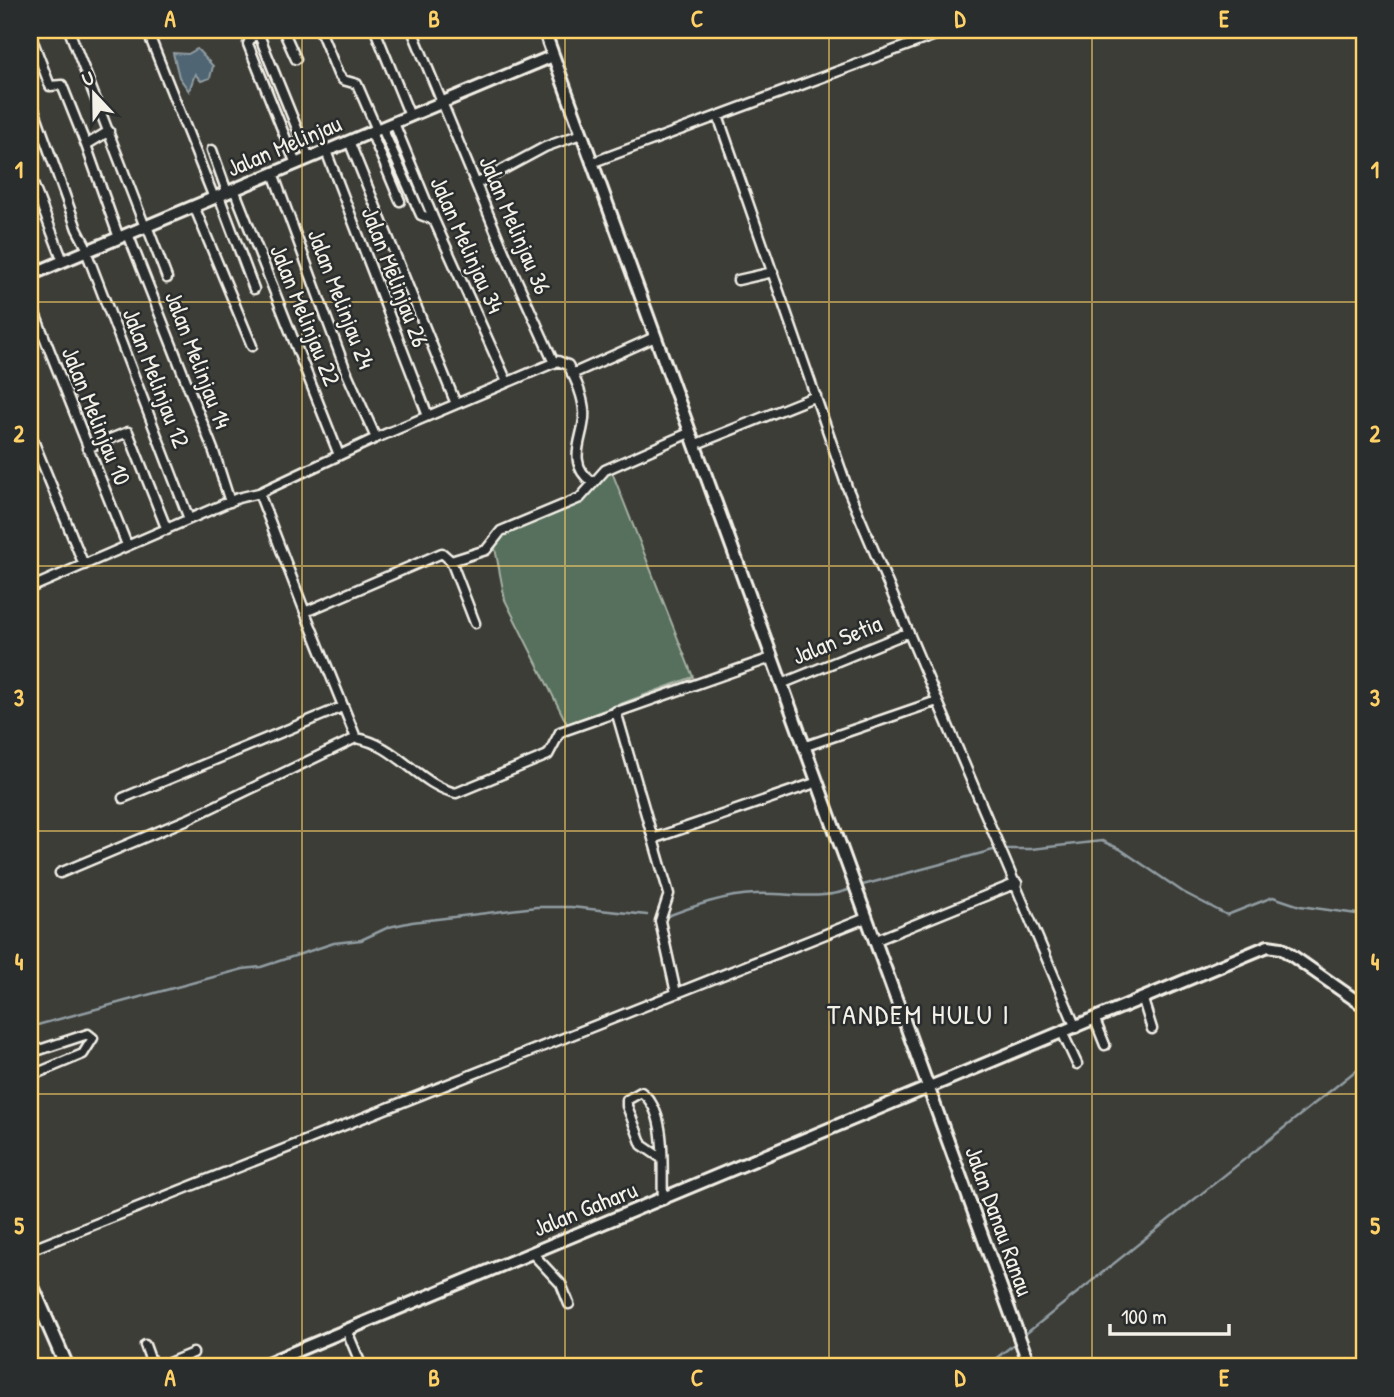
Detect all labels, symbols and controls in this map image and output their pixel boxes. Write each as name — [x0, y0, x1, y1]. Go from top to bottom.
text: A — [164, 3, 176, 34]
text: B — [428, 3, 440, 34]
text: C — [691, 3, 703, 34]
text: D — [955, 3, 967, 34]
text: E — [1219, 3, 1230, 34]
north arrow — [60, 60, 130, 130]
text: U — [78, 64, 98, 92]
street label: Jalan Melinjau — [221, 106, 346, 184]
street label: Jalan Melinjau 36 — [472, 151, 559, 299]
text: 1 — [15, 154, 23, 185]
text: 1 — [1371, 154, 1379, 185]
street label: Jalan Melinjau 34 — [423, 171, 512, 318]
street label: Jalan Melinjau 26 — [354, 202, 437, 351]
street label: Jalan Melinjau 24 — [301, 224, 383, 373]
street label: Jalan Melinjau 22 — [263, 239, 349, 390]
street label: Jalan Melinjau 14 — [158, 286, 240, 433]
street label: Jalan Melinjau 12 — [116, 303, 198, 452]
street label: Jalan Melinjau 10 — [55, 342, 139, 490]
text: 2 — [14, 418, 25, 449]
text: 2 — [1370, 418, 1381, 449]
street label: Jalan Setia — [787, 607, 886, 672]
text: 3 — [14, 682, 24, 713]
text: 3 — [1370, 682, 1380, 713]
text: 4 — [15, 946, 24, 977]
text: 4 — [1371, 946, 1380, 977]
district label: TANDEM HULU I — [827, 995, 1011, 1033]
street label: Jalan Danau Ranau — [958, 1142, 1042, 1300]
street label: Jalan Gaharu — [528, 1173, 642, 1243]
text: 5 — [14, 1210, 24, 1241]
text: 5 — [1370, 1210, 1380, 1241]
scale bar — [1110, 1292, 1230, 1336]
text: 100 m — [1121, 1302, 1167, 1331]
text: A — [164, 1362, 176, 1393]
text: B — [428, 1362, 440, 1393]
text: C — [691, 1362, 703, 1393]
text: D — [955, 1362, 967, 1393]
text: E — [1219, 1362, 1230, 1393]

